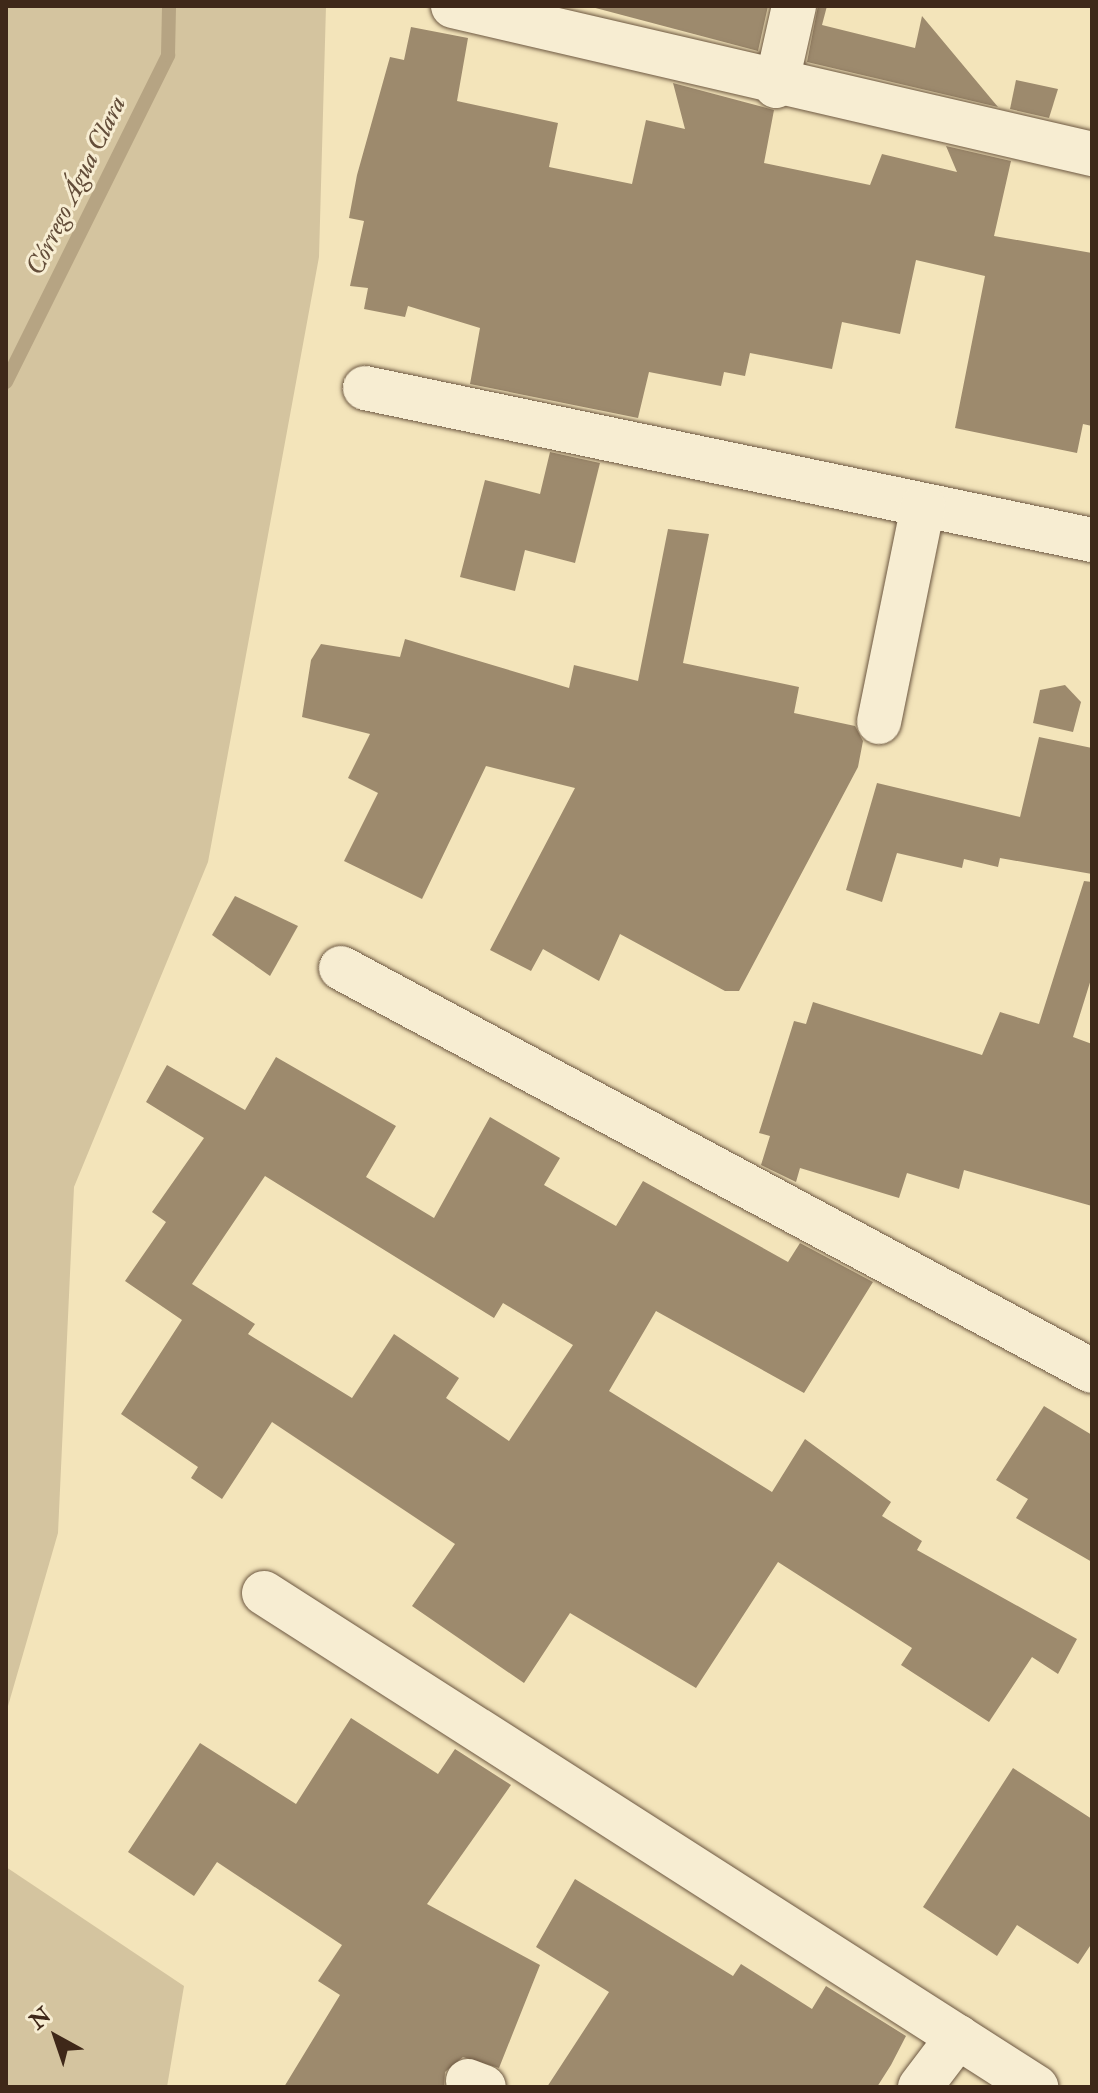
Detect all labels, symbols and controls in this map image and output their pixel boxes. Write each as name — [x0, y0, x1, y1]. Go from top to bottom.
water label: Córrego Água Clara — [20, 92, 134, 280]
north arrow — [16, 1997, 96, 2077]
text: N — [24, 2002, 57, 2036]

